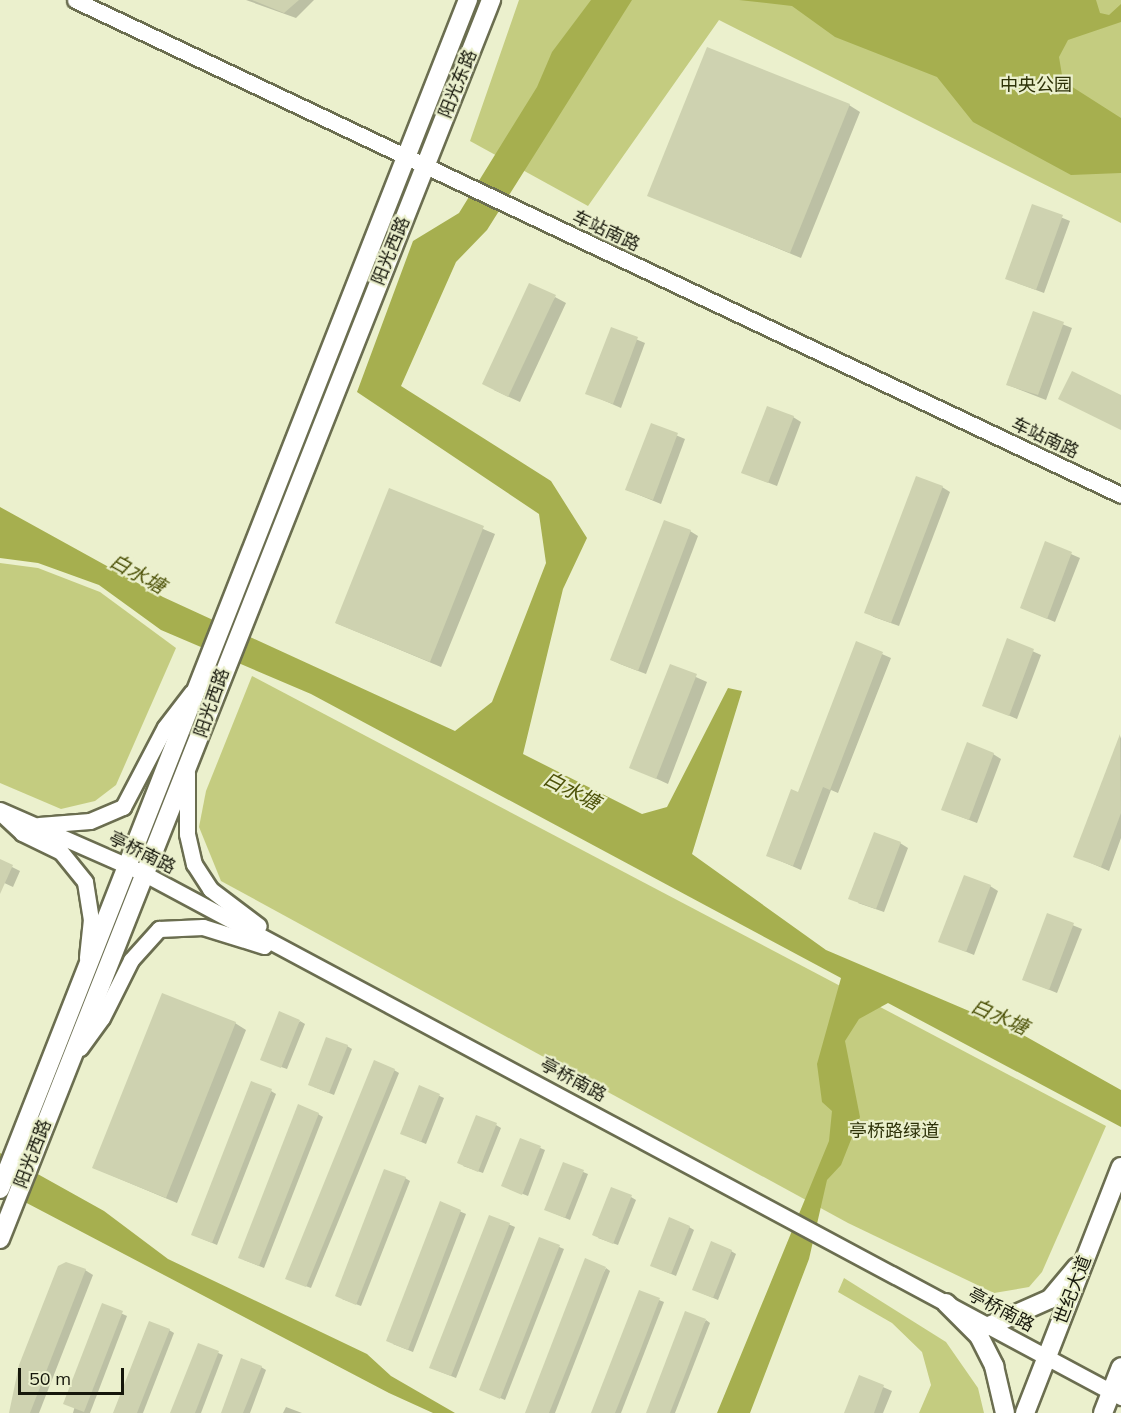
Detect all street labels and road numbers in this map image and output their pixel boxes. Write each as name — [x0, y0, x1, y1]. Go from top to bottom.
street label: 阳光东路 — [435, 47, 481, 121]
street label: 车站南路 — [569, 206, 643, 256]
street label: 阳光西路 — [368, 214, 414, 288]
street label: 车站南路 — [1008, 413, 1082, 463]
street label: 阳光西路 — [190, 665, 234, 741]
street label: 亭桥南路 — [105, 828, 179, 878]
street label: 亭桥南路 — [536, 1054, 610, 1106]
street label: 阳光西路 — [10, 1117, 56, 1191]
street label: 世纪大道 — [1050, 1253, 1096, 1327]
street label: 亭桥南路 — [964, 1284, 1038, 1336]

